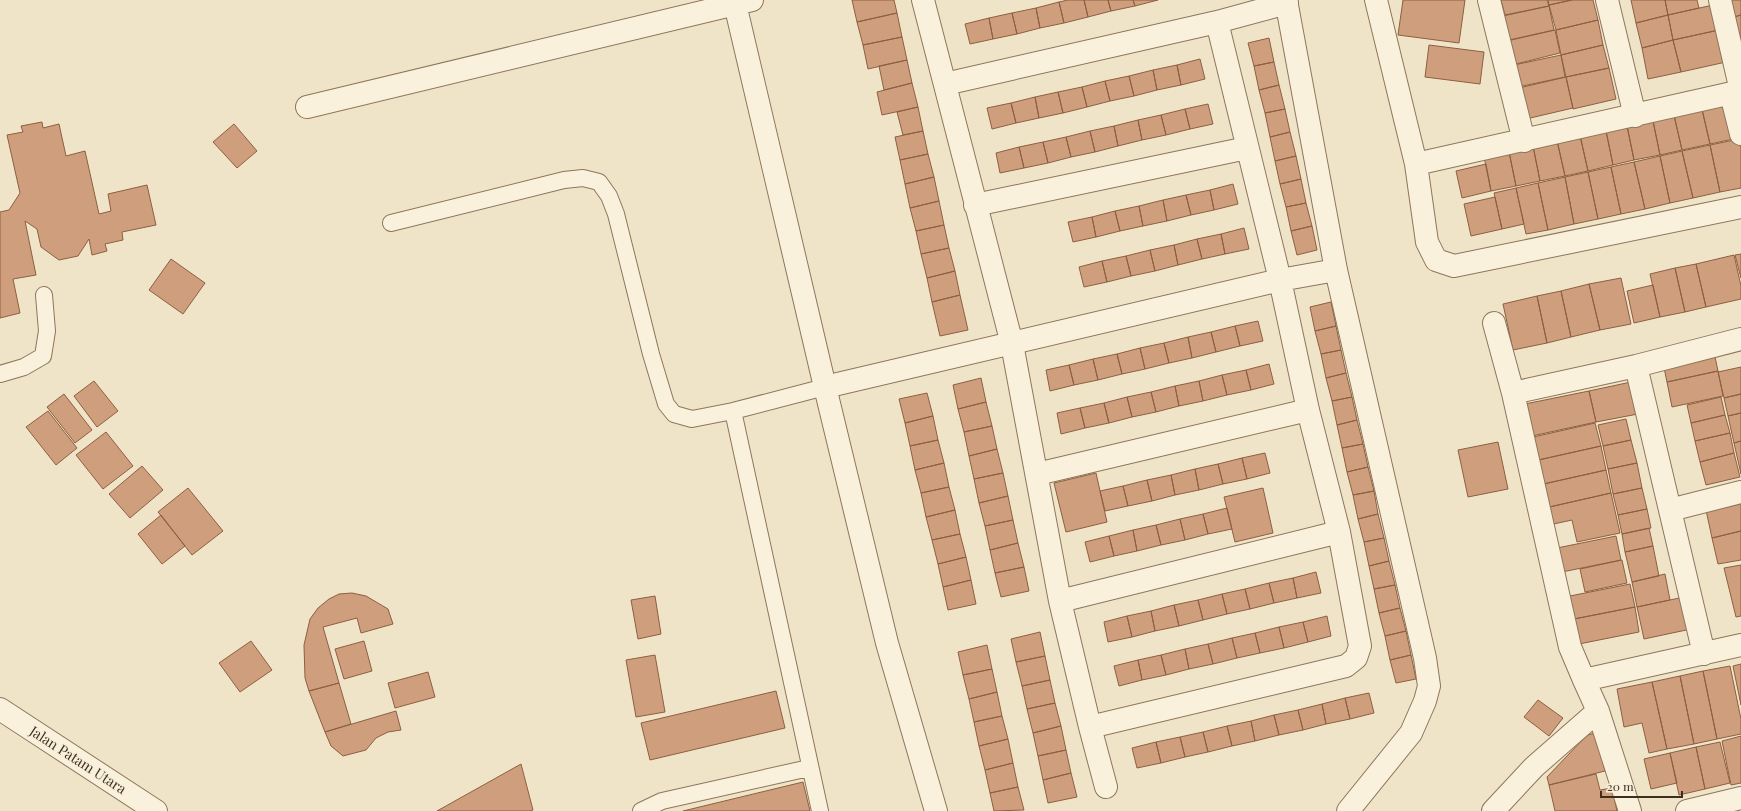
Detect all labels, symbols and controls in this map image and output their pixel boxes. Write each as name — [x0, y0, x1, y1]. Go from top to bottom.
street label: Jalan Patam Utara — [25, 721, 130, 798]
scale bar — [1601, 773, 1682, 799]
text: 20 m — [1607, 778, 1634, 794]

